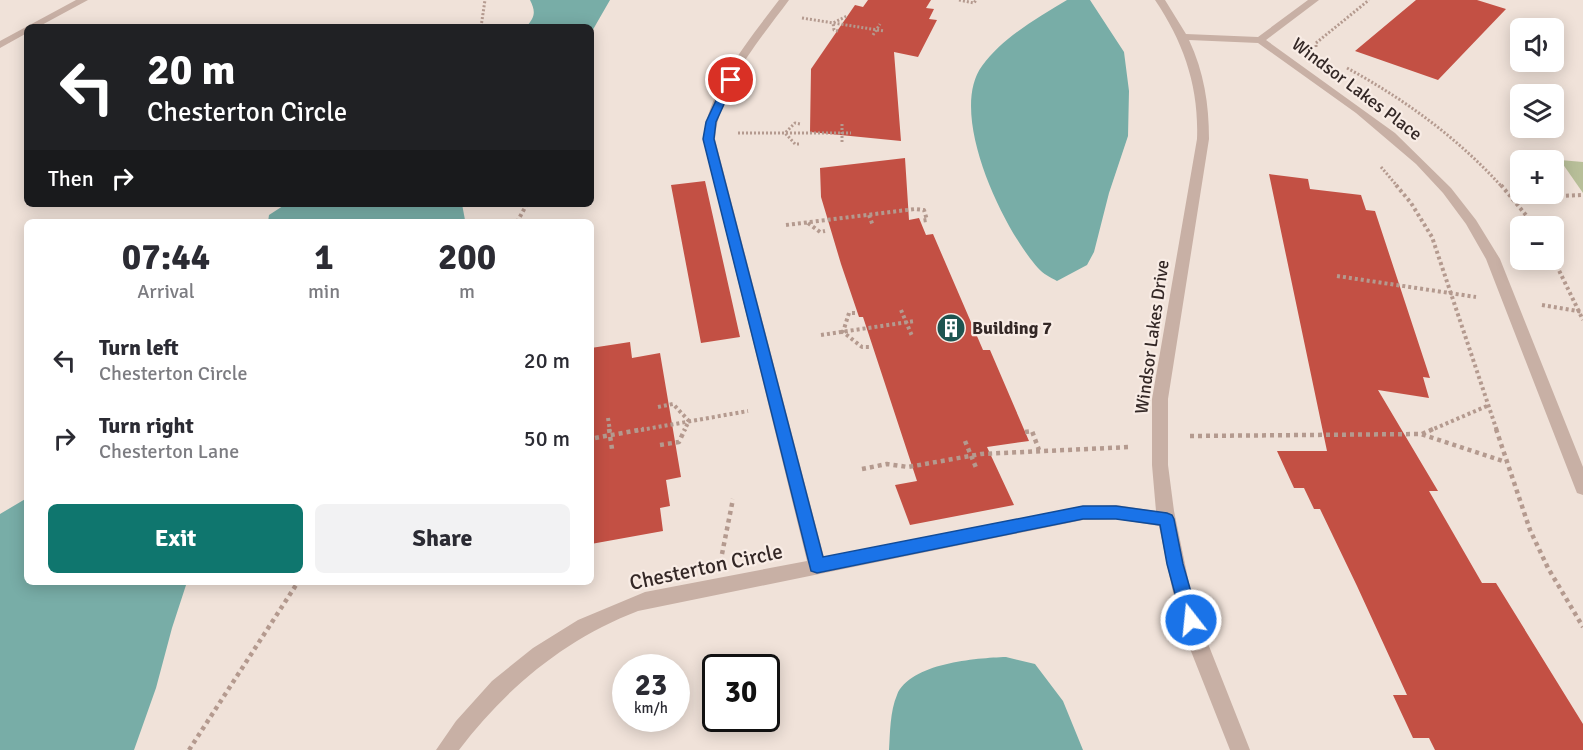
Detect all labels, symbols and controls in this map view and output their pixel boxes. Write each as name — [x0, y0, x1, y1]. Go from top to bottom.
map controls — [1510, 18, 1564, 270]
button: sound — [1510, 18, 1564, 72]
street label: Windsor Lakes Place — [1288, 33, 1426, 145]
text: 20 m — [147, 45, 236, 96]
icon: left — [48, 48, 126, 126]
pin — [705, 54, 756, 105]
icon: arrive — [714, 63, 747, 96]
button: layers — [1510, 84, 1564, 138]
text: Chesterton Circle — [147, 96, 347, 129]
button: + — [1510, 150, 1564, 204]
icon: right — [106, 162, 139, 195]
text: Then — [48, 165, 94, 192]
button: − — [1510, 216, 1564, 270]
text: 07:44 — [122, 235, 210, 280]
text: 1 — [314, 235, 334, 280]
text: 200 — [438, 235, 496, 280]
street label: Windsor Lakes Drive — [1130, 258, 1174, 416]
text: Arrival — [137, 279, 195, 304]
text: min — [308, 279, 340, 304]
text: m — [459, 279, 475, 304]
building icon: Building 7 — [935, 312, 967, 344]
place label: Building 7 — [972, 317, 1052, 339]
text: Turn left — [99, 334, 179, 361]
icon: left — [48, 344, 81, 377]
text: 20 m — [524, 347, 570, 374]
text: Chesterton Circle — [99, 361, 247, 386]
text: Turn right — [99, 412, 194, 439]
icon: right — [48, 422, 81, 455]
text: 50 m — [524, 425, 570, 452]
text: Chesterton Lane — [99, 439, 239, 464]
button: Exit — [48, 504, 303, 573]
button: Share — [315, 504, 570, 573]
street label: Chesterton Circle — [627, 538, 785, 596]
position arrow — [1159, 588, 1223, 652]
speed limit sign: 30 — [702, 654, 780, 732]
text: 23 — [635, 667, 667, 704]
text: km/h — [634, 699, 668, 717]

